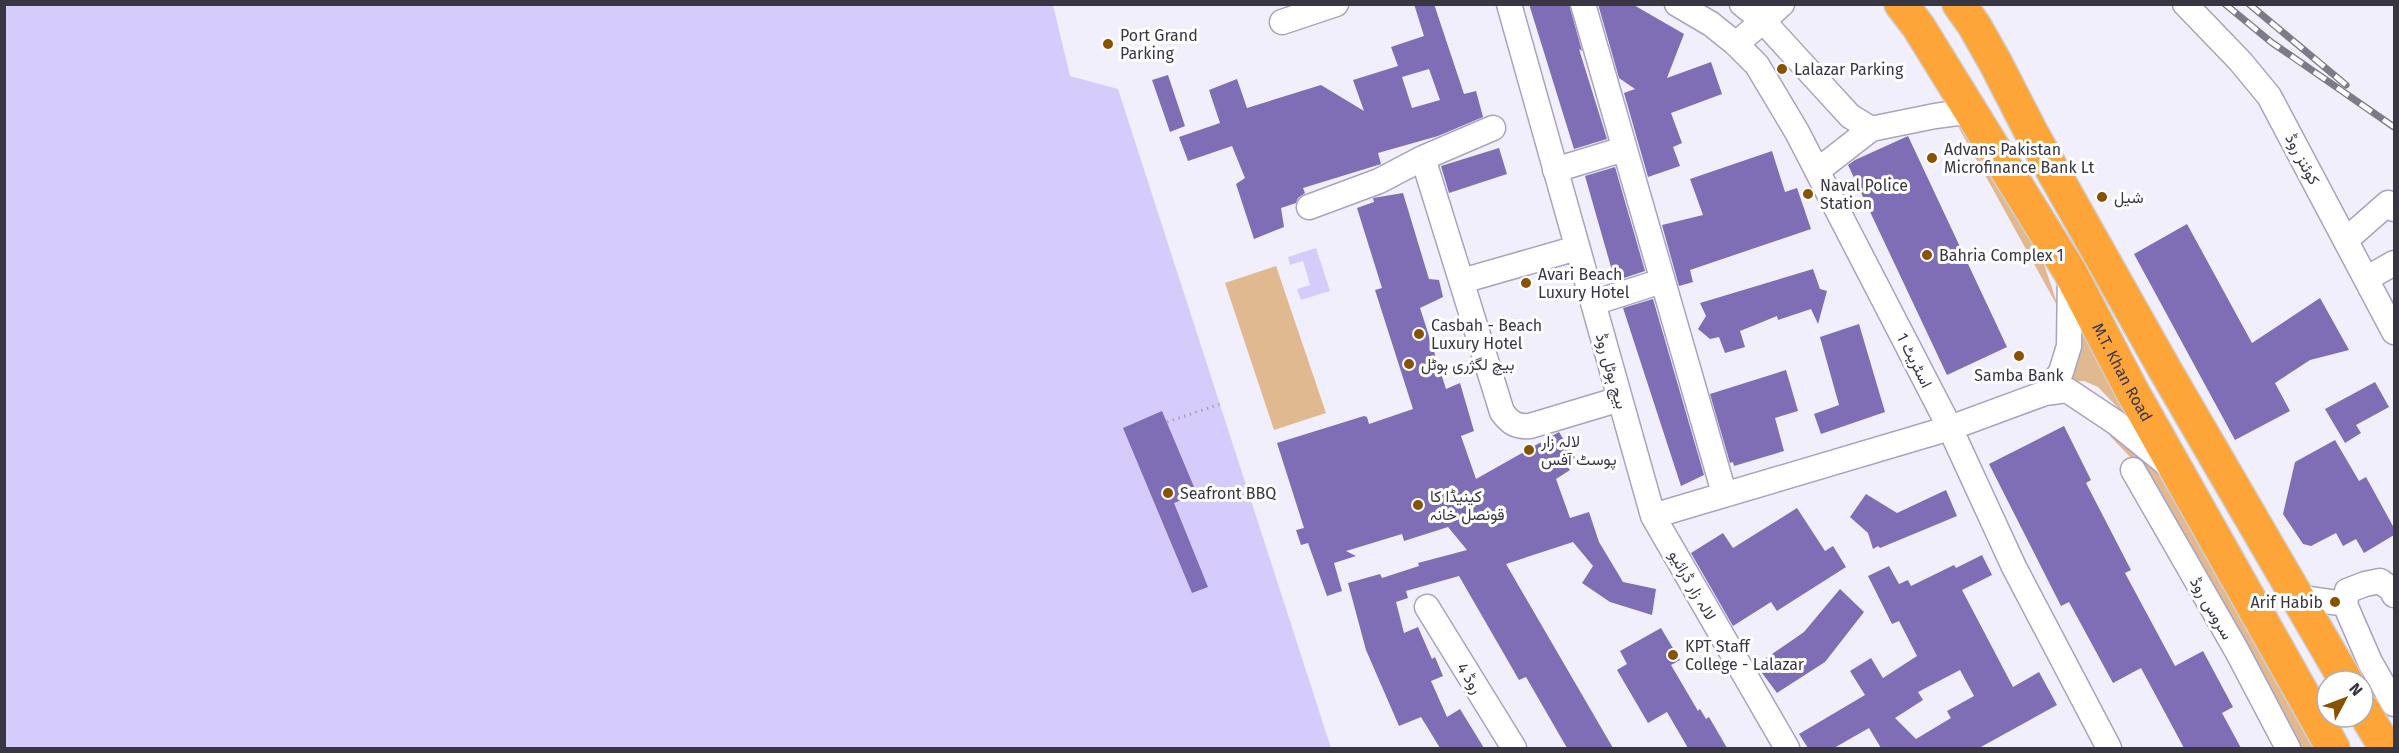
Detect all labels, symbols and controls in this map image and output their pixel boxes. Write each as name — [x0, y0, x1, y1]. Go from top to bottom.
place label: Port Grand Parking — [1120, 26, 1198, 63]
marker: Port Grand Parking — [1101, 37, 1115, 51]
place label: Lalazar Parking — [1794, 60, 1904, 79]
marker: Lalazar Parking — [1775, 62, 1789, 76]
street label: کوئنز روڈ — [2280, 131, 2324, 188]
place label: Advans Pakistan Microfinance Bank Lt — [1944, 140, 2094, 177]
marker: Advans Pakistan Microfinance Bank Lt — [1925, 151, 1939, 165]
place label: Naval Police Station — [1820, 176, 1908, 213]
marker: Naval Police Station — [1801, 187, 1815, 201]
place label: شیل — [2114, 188, 2144, 208]
marker: شیل — [2095, 190, 2109, 204]
place label: Bahria Complex 1 — [1939, 246, 2064, 265]
marker: Bahria Complex 1 — [1920, 248, 1934, 262]
place label: Avari Beach Luxury Hotel — [1538, 265, 1630, 302]
marker: Avari Beach Luxury Hotel — [1519, 276, 1533, 290]
place label: Casbah - Beach Luxury Hotel — [1431, 316, 1542, 353]
street label: M.T. Khan Road — [2088, 320, 2156, 425]
marker: Casbah - Beach Luxury Hotel — [1412, 327, 1426, 341]
street label: اسٹریٹ 1 — [1892, 330, 1936, 391]
street label: بیچ ہوٹل روڈ — [1590, 331, 1631, 412]
marker: Samba Bank — [2012, 349, 2026, 363]
place label: بیچ لگژری ہوٹل — [1421, 355, 1515, 376]
marker: بیچ لگژری ہوٹل — [1402, 357, 1416, 371]
place label: Samba Bank — [1974, 366, 2065, 385]
place label: لالہ زار پوسٹ آفس — [1540, 432, 1617, 471]
marker: لالہ زار پوسٹ آفس — [1522, 443, 1536, 457]
place label: Seafront BBQ — [1180, 484, 1276, 503]
marker: Seafront BBQ — [1161, 486, 1175, 500]
place label: کینیڈا کا قونصل خانہ — [1430, 487, 1505, 525]
marker: کینیڈا کا قونصل خانہ — [1411, 498, 1425, 512]
street label: لالہ زار ڈرائیو — [1664, 547, 1720, 624]
street label: سروس روڈ — [2185, 574, 2237, 643]
place label: Arif Habib — [2250, 593, 2323, 612]
marker: Arif Habib — [2328, 595, 2342, 609]
place label: KPT Staff College - Lalazar — [1685, 637, 1805, 674]
marker: KPT Staff College - Lalazar — [1666, 648, 1680, 662]
street label: روڈ 4 — [1452, 659, 1486, 698]
north arrow — [2315, 669, 2375, 729]
text: N — [2345, 679, 2367, 700]

